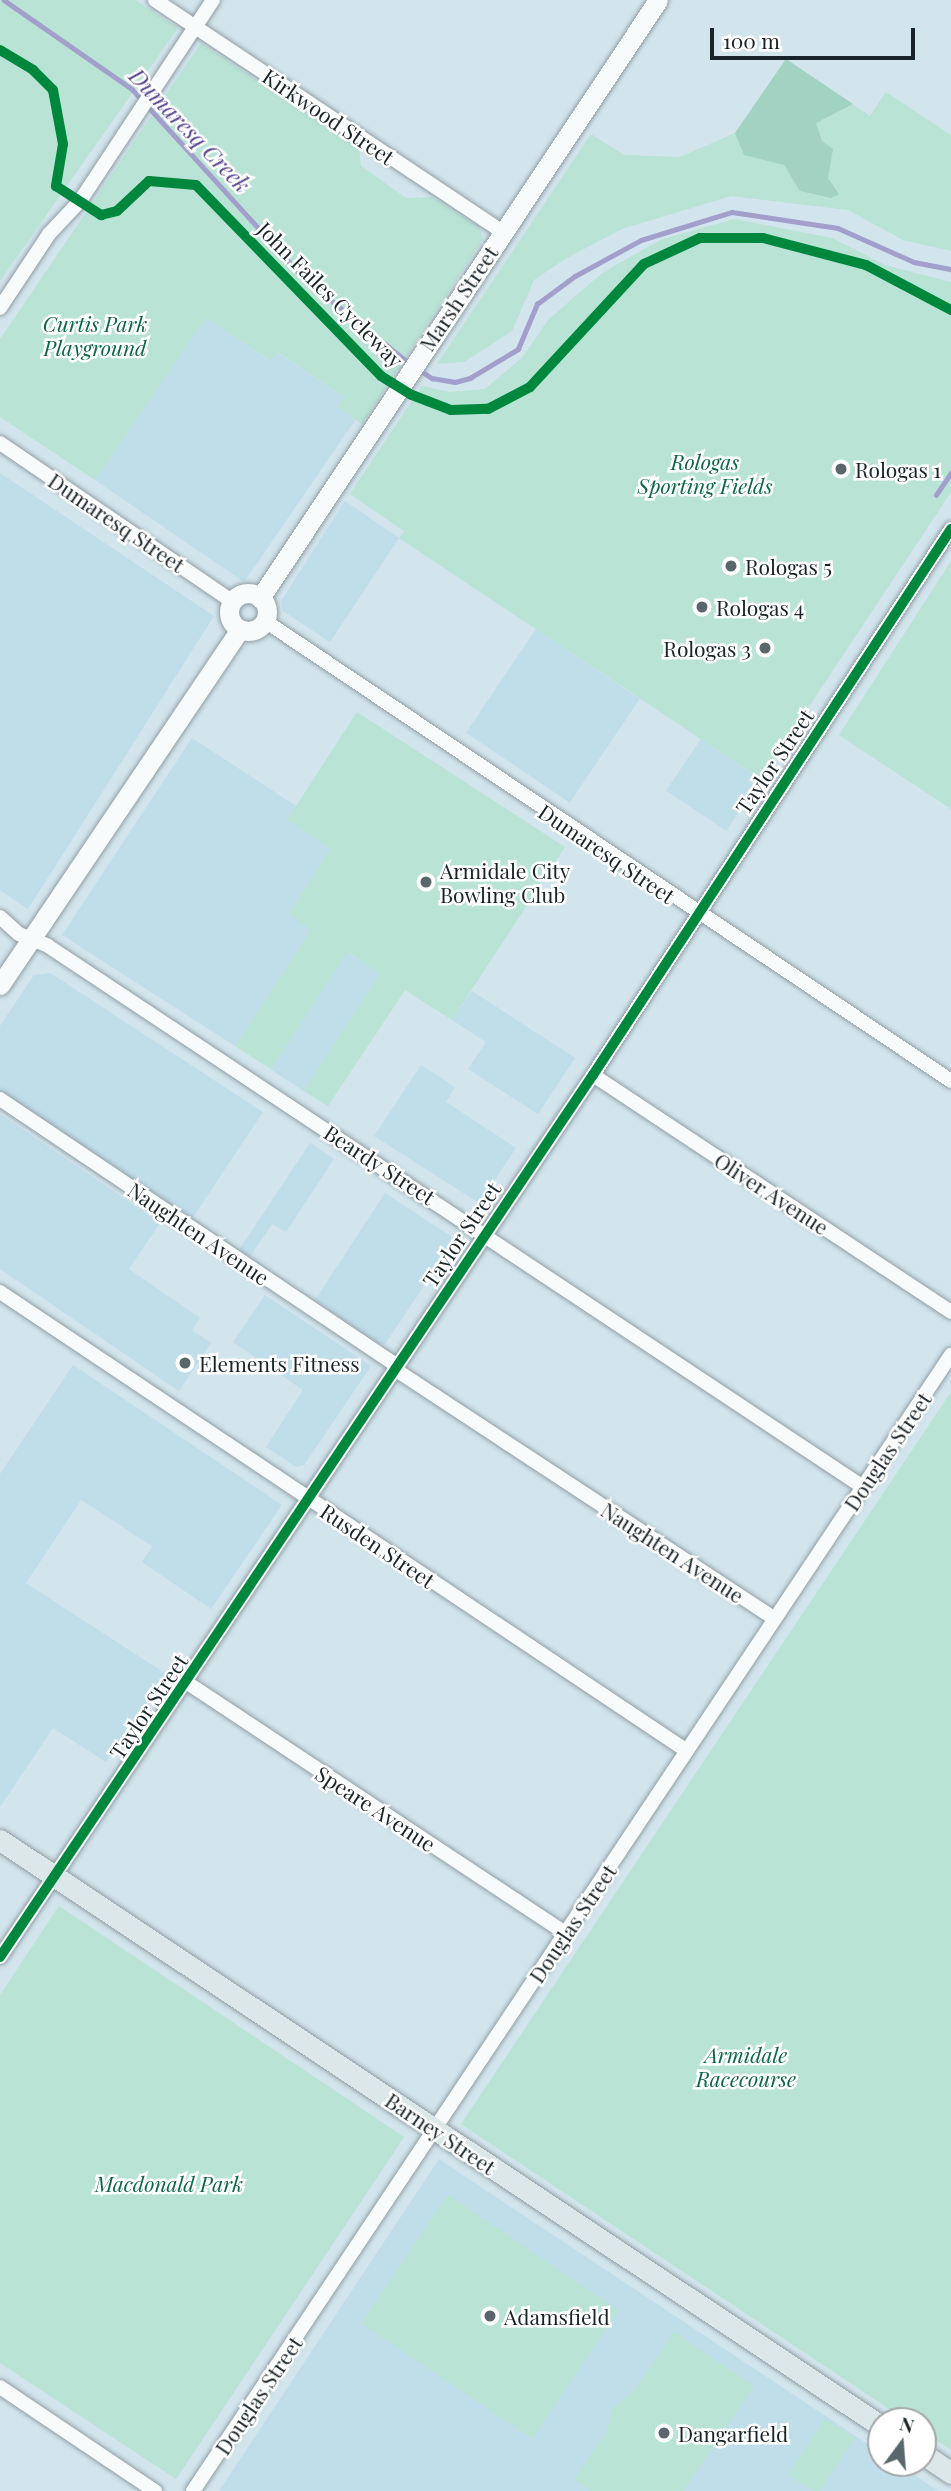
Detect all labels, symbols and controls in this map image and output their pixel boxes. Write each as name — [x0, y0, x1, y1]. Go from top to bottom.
scale bar — [713, 14, 918, 58]
text: 100 m — [723, 26, 780, 54]
water label: Dumaresq Creek — [124, 62, 256, 198]
street label: Kirkwood Street — [258, 63, 400, 169]
street label: John Failes Cycleway — [253, 216, 409, 372]
street label: Marsh Street — [414, 241, 502, 355]
park label: Curtis Park Playground — [43, 310, 147, 360]
park label: Rologas Sporting Fields — [638, 448, 772, 498]
place label: Rologas 1 — [855, 456, 941, 482]
marker: Rologas 1 — [833, 461, 849, 477]
street label: Dumaresq Street — [44, 467, 190, 577]
place label: Rologas 5 — [745, 553, 832, 579]
marker: Rologas 5 — [723, 558, 739, 574]
place label: Rologas 4 — [716, 594, 805, 620]
marker: Rologas 4 — [694, 599, 710, 615]
place label: Rologas 3 — [663, 635, 751, 661]
marker: Rologas 3 — [757, 640, 773, 656]
street label: Taylor Street — [730, 704, 818, 818]
street label: Dumaresq Street — [534, 798, 680, 908]
place label: Armidale City Bowling Club — [440, 857, 570, 907]
marker: Armidale City Bowling Club — [418, 874, 434, 890]
street label: Beardy Street — [320, 1119, 440, 1209]
street label: Oliver Avenue — [710, 1146, 834, 1240]
street label: Naughten Avenue — [123, 1176, 275, 1290]
street label: Taylor Street — [417, 1177, 505, 1291]
place label: Elements Fitness — [199, 1350, 360, 1376]
marker: Elements Fitness — [177, 1355, 193, 1371]
street label: Douglas Street — [838, 1387, 936, 1515]
street label: Naughten Avenue — [597, 1496, 749, 1608]
street label: Rusden Street — [316, 1498, 440, 1592]
street label: Taylor Street — [104, 1649, 192, 1763]
street label: Speare Avenue — [311, 1760, 441, 1856]
street label: Douglas Street — [523, 1859, 621, 1987]
park label: Armidale Racecourse — [696, 2041, 796, 2091]
street label: Barney Street — [381, 2087, 501, 2179]
park label: Macdonald Park — [95, 2170, 243, 2196]
place label: Adamsfield — [504, 2303, 610, 2329]
marker: Adamsfield — [482, 2308, 498, 2324]
street label: Douglas Street — [209, 2331, 307, 2459]
north arrow — [867, 2407, 937, 2477]
text: N — [897, 2409, 917, 2438]
place label: Dangarfield — [678, 2420, 788, 2446]
marker: Dangarfield — [656, 2425, 672, 2441]

